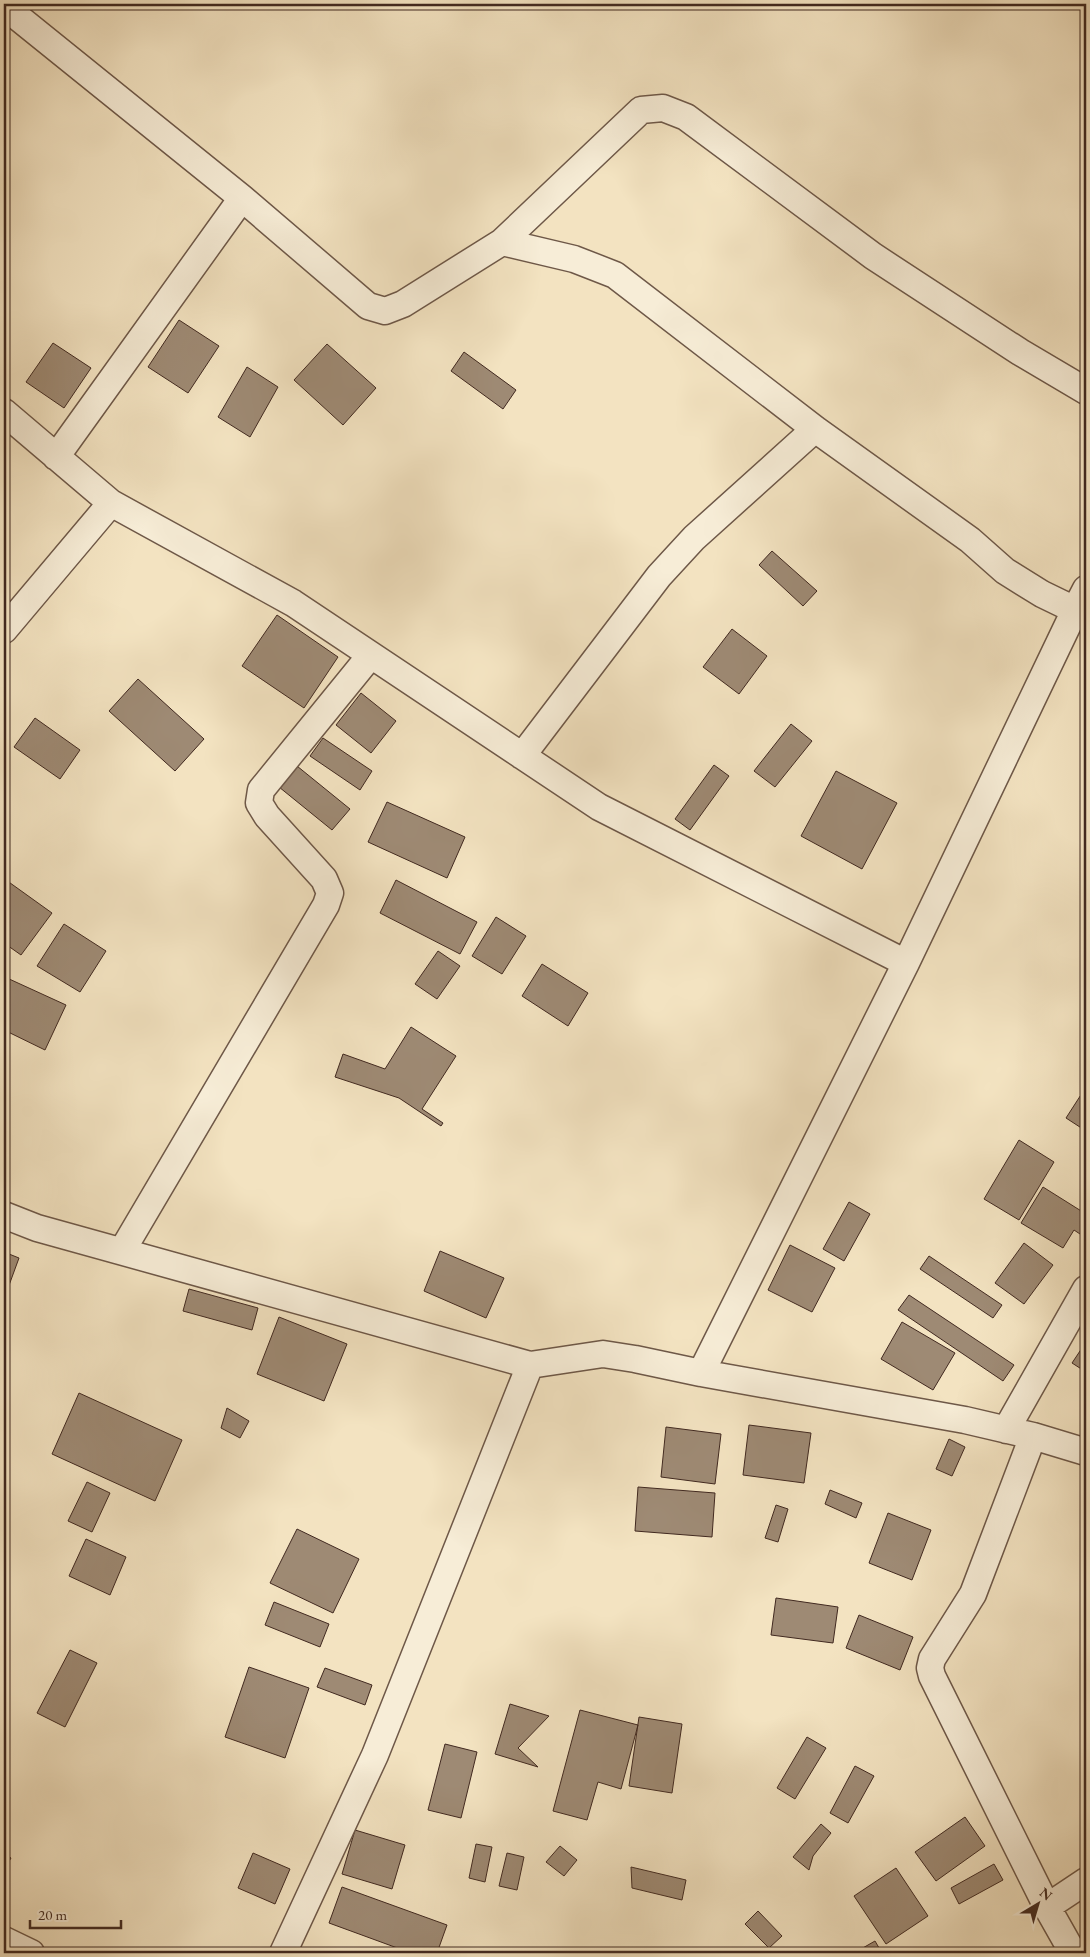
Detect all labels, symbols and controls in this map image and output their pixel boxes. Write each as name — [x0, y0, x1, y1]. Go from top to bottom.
north arrow — [1012, 1880, 1062, 1930]
text: N — [1036, 1883, 1057, 1905]
scale bar — [30, 1897, 121, 1929]
text: 20 m — [38, 1905, 67, 1924]

